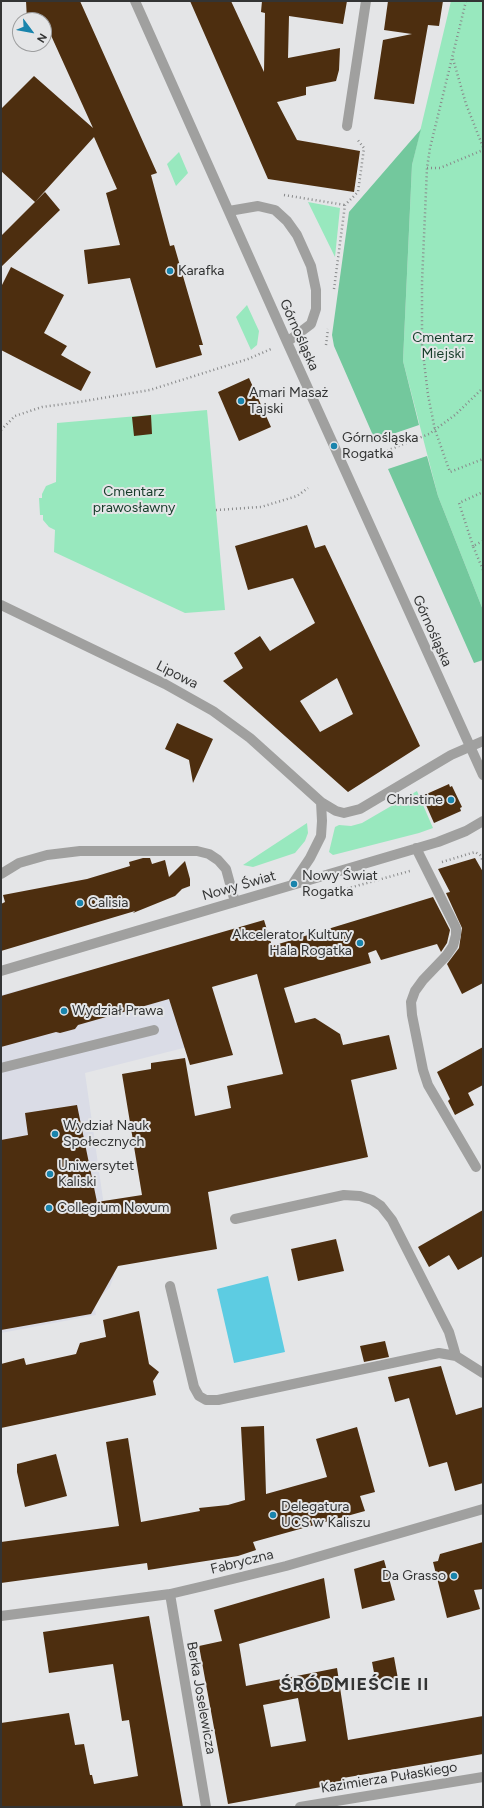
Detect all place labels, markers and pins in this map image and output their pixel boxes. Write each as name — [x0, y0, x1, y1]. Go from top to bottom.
place label: Karafka — [178, 263, 224, 279]
marker: Karafka — [165, 266, 175, 276]
place label: Amari Masaż Tajski — [249, 385, 328, 418]
marker: Amari Masaż Tajski — [236, 396, 246, 406]
place label: Górnośląska Rogatka — [342, 430, 419, 462]
marker: Górnośląska Rogatka — [329, 441, 339, 451]
place label: Christine — [387, 792, 443, 808]
marker: Christine — [446, 795, 456, 805]
place label: Nowy Świat Rogatka — [302, 868, 378, 900]
marker: Nowy Świat Rogatka — [289, 879, 299, 889]
place label: Calisia — [88, 895, 128, 911]
marker: Calisia — [75, 898, 85, 908]
place label: Akcelerator Kultury Hala Rogatka — [232, 927, 352, 960]
marker: Akcelerator Kultury Hala Rogatka — [355, 938, 365, 948]
place label: Wydział Prawa — [72, 1003, 163, 1019]
marker: Wydział Prawa — [59, 1006, 69, 1016]
place label: Wydział Nauk Społecznych — [63, 1118, 149, 1150]
marker: Wydział Nauk Społecznych — [50, 1129, 60, 1139]
place label: Uniwersytet Kaliski — [58, 1158, 134, 1190]
marker: Uniwersytet Kaliski — [45, 1169, 55, 1179]
place label: Collegium Novum — [57, 1200, 169, 1216]
marker: Collegium Novum — [44, 1203, 54, 1213]
place label: Delegatura UCS w Kaliszu — [281, 1499, 371, 1532]
marker: Delegatura UCS w Kaliszu — [268, 1510, 278, 1520]
place label: Da Grasso — [382, 1568, 446, 1584]
marker: Da Grasso — [449, 1571, 459, 1581]

